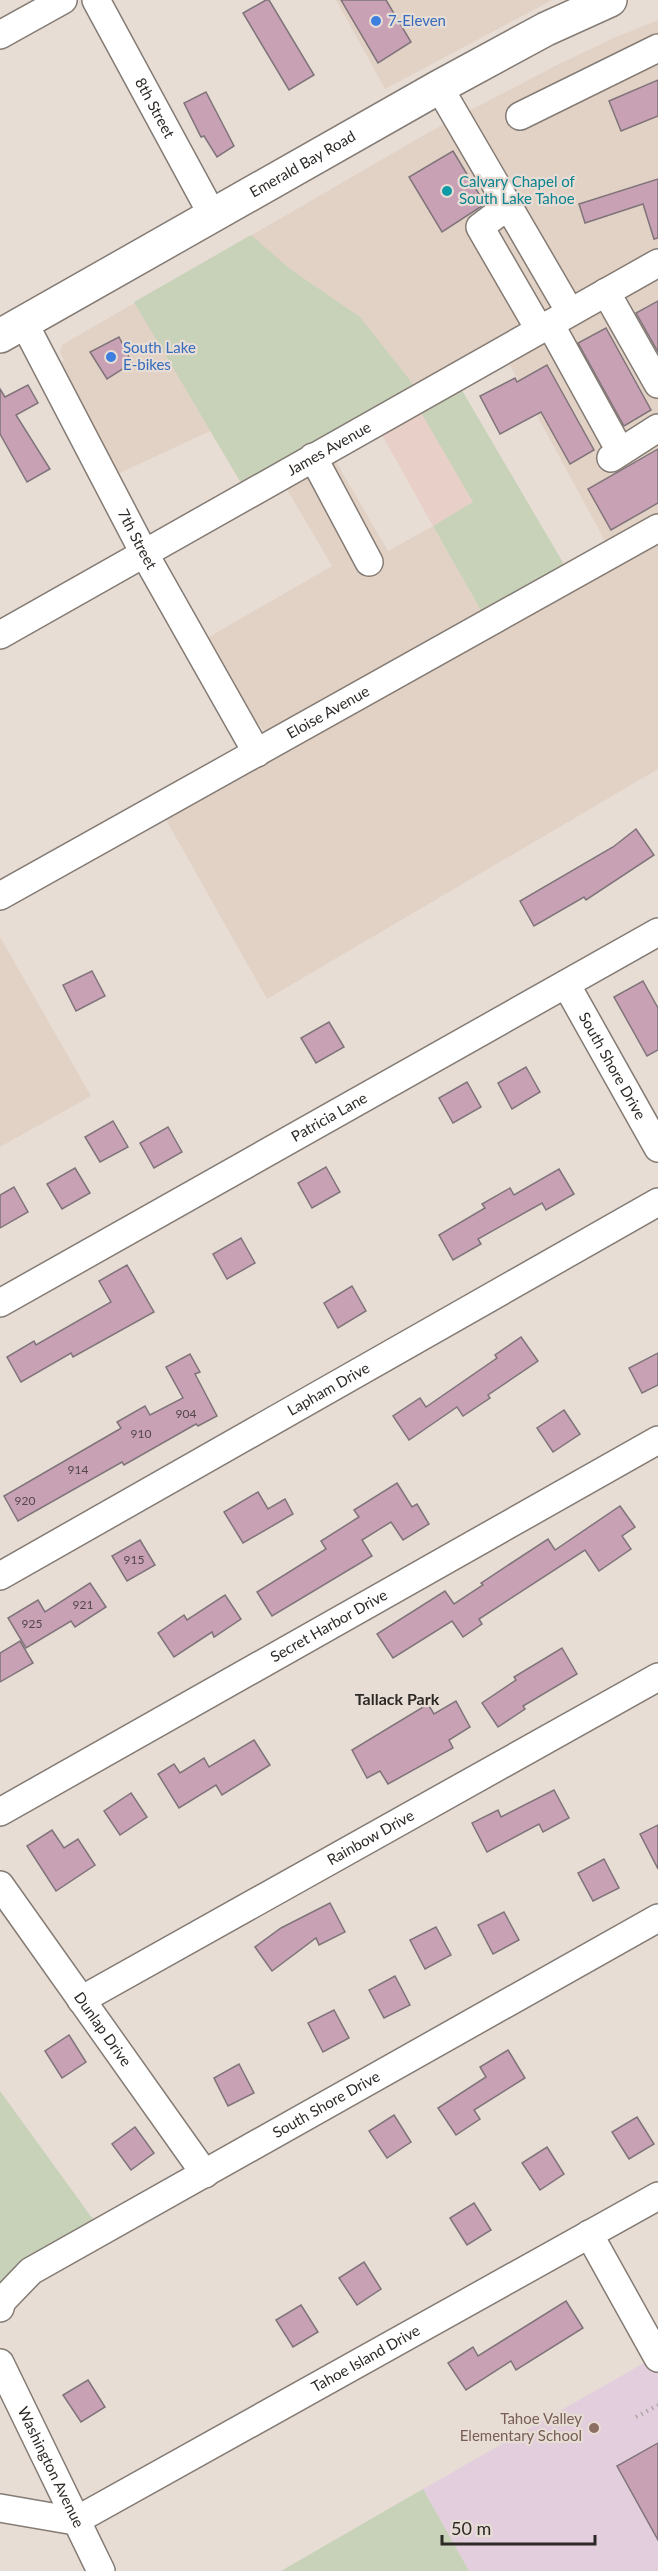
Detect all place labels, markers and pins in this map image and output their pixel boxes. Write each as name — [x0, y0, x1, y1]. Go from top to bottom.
place label: 7-Eleven — [388, 11, 446, 29]
marker: 7-Eleven — [369, 14, 383, 28]
place label: Calvary Chapel of South Lake Tahoe — [459, 172, 576, 207]
marker: Calvary Chapel of South Lake Tahoe — [440, 184, 454, 198]
place label: South Lake E-bikes — [123, 338, 196, 373]
marker: South Lake E-bikes — [104, 350, 118, 364]
place label: Tahoe Valley Elementary School — [460, 2409, 582, 2444]
marker: Tahoe Valley Elementary School — [587, 2421, 601, 2435]

